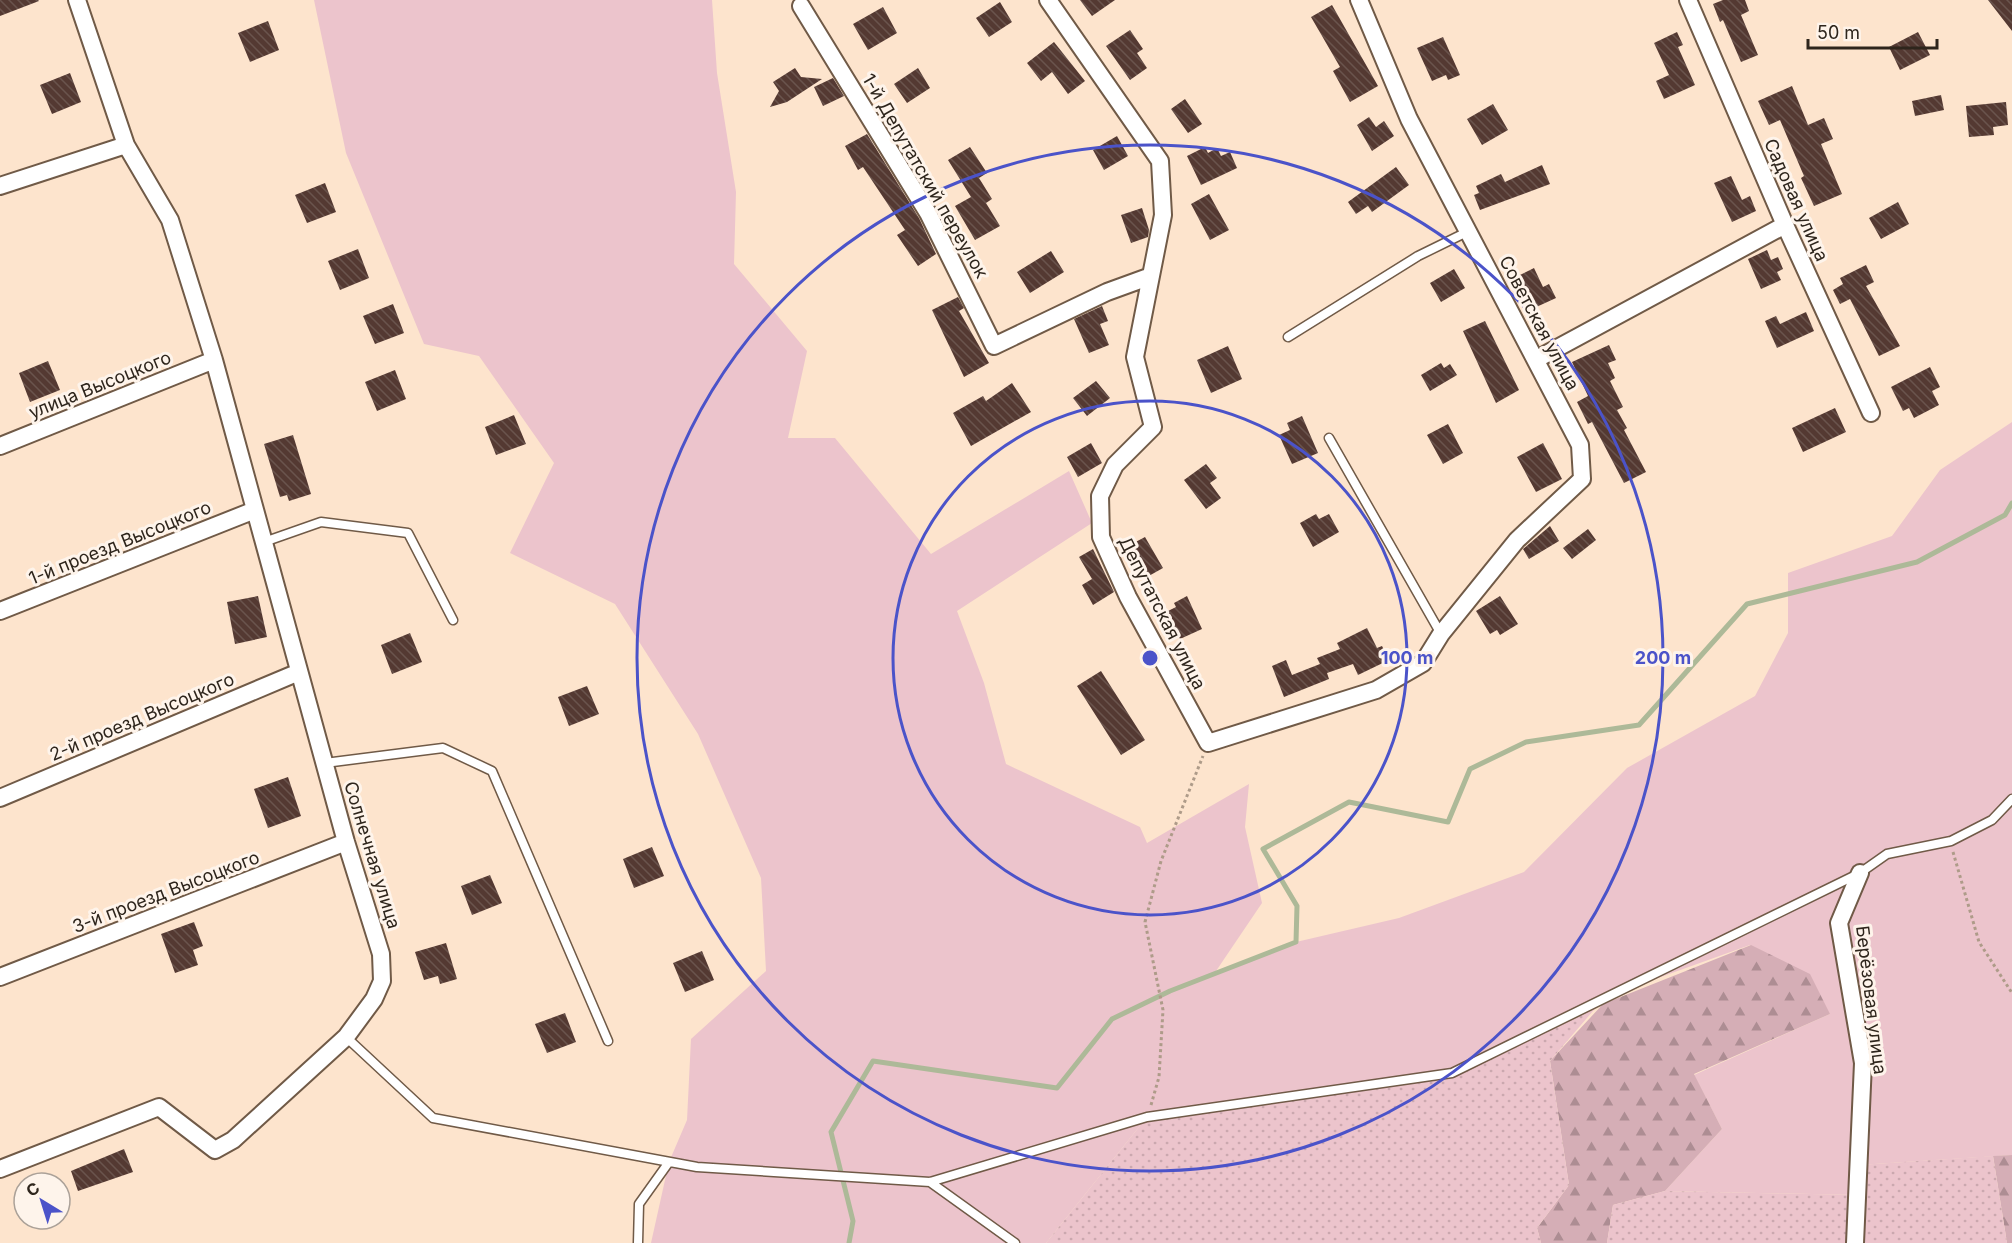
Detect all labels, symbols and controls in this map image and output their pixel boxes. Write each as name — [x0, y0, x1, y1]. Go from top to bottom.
scale bar — [1808, 12, 1937, 50]
text: 50 m — [1817, 22, 1860, 43]
street label: 1-й Депутатский переулок — [858, 70, 993, 282]
street label: Садовая улица — [1760, 135, 1833, 264]
street label: Советская улица — [1495, 252, 1584, 393]
street label: улица Высоцкого — [26, 346, 174, 423]
street label: 1-й проезд Высоцкого — [26, 496, 214, 589]
street label: Депутатская улица — [1115, 533, 1210, 693]
text: 100 m — [1381, 647, 1433, 668]
text: 200 m — [1635, 647, 1691, 668]
centre of rings — [1140, 648, 1160, 668]
street label: 2-й проезд Высоцкого — [46, 668, 237, 765]
street label: Солнечная улица — [340, 779, 405, 931]
street label: 3-й проезд Высоцкого — [69, 846, 262, 937]
street label: Берёзовая улица — [1852, 924, 1891, 1076]
north arrow — [12, 1171, 72, 1231]
text: С — [22, 1178, 44, 1201]

